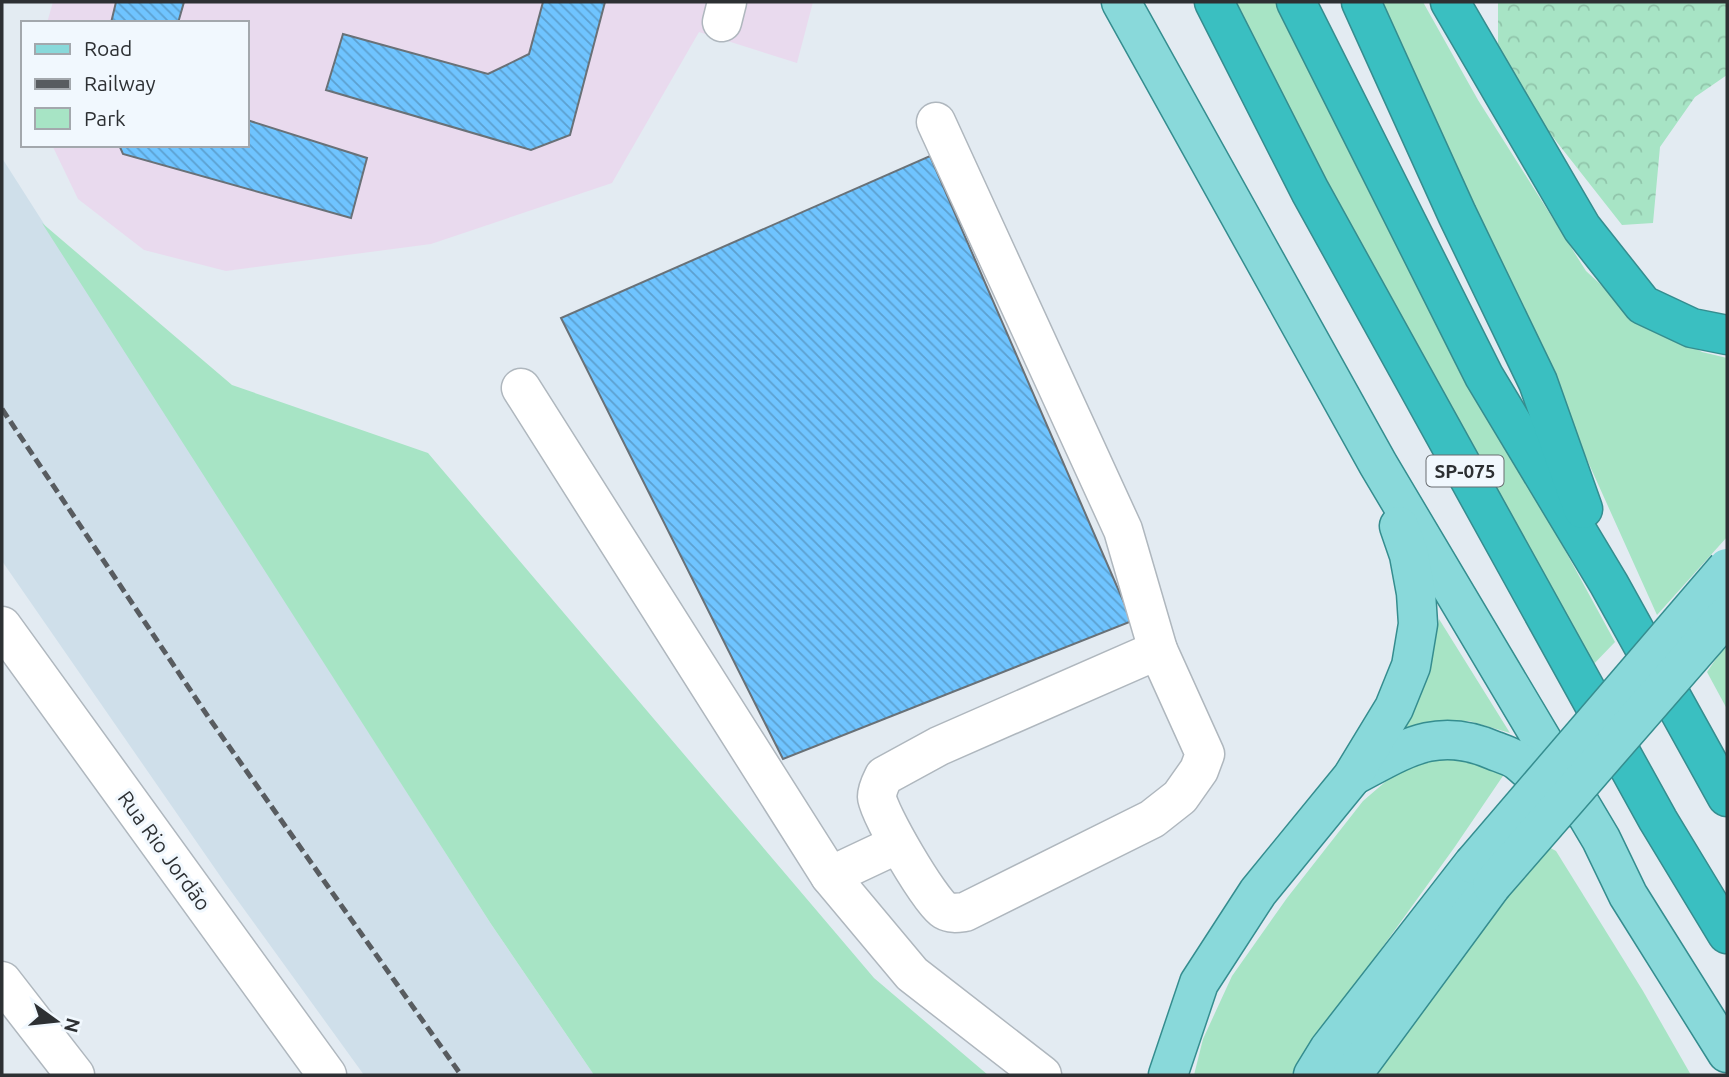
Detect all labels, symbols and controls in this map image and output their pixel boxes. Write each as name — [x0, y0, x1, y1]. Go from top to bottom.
legend — [21, 21, 248, 147]
text: Road — [84, 36, 132, 60]
text: Railway — [84, 71, 156, 95]
text: Park — [84, 106, 126, 130]
road number: SP-075 — [1426, 456, 1504, 486]
street label: Rua Rio Jordão — [113, 786, 216, 915]
north arrow — [21, 986, 91, 1056]
text: N — [60, 1016, 85, 1035]

